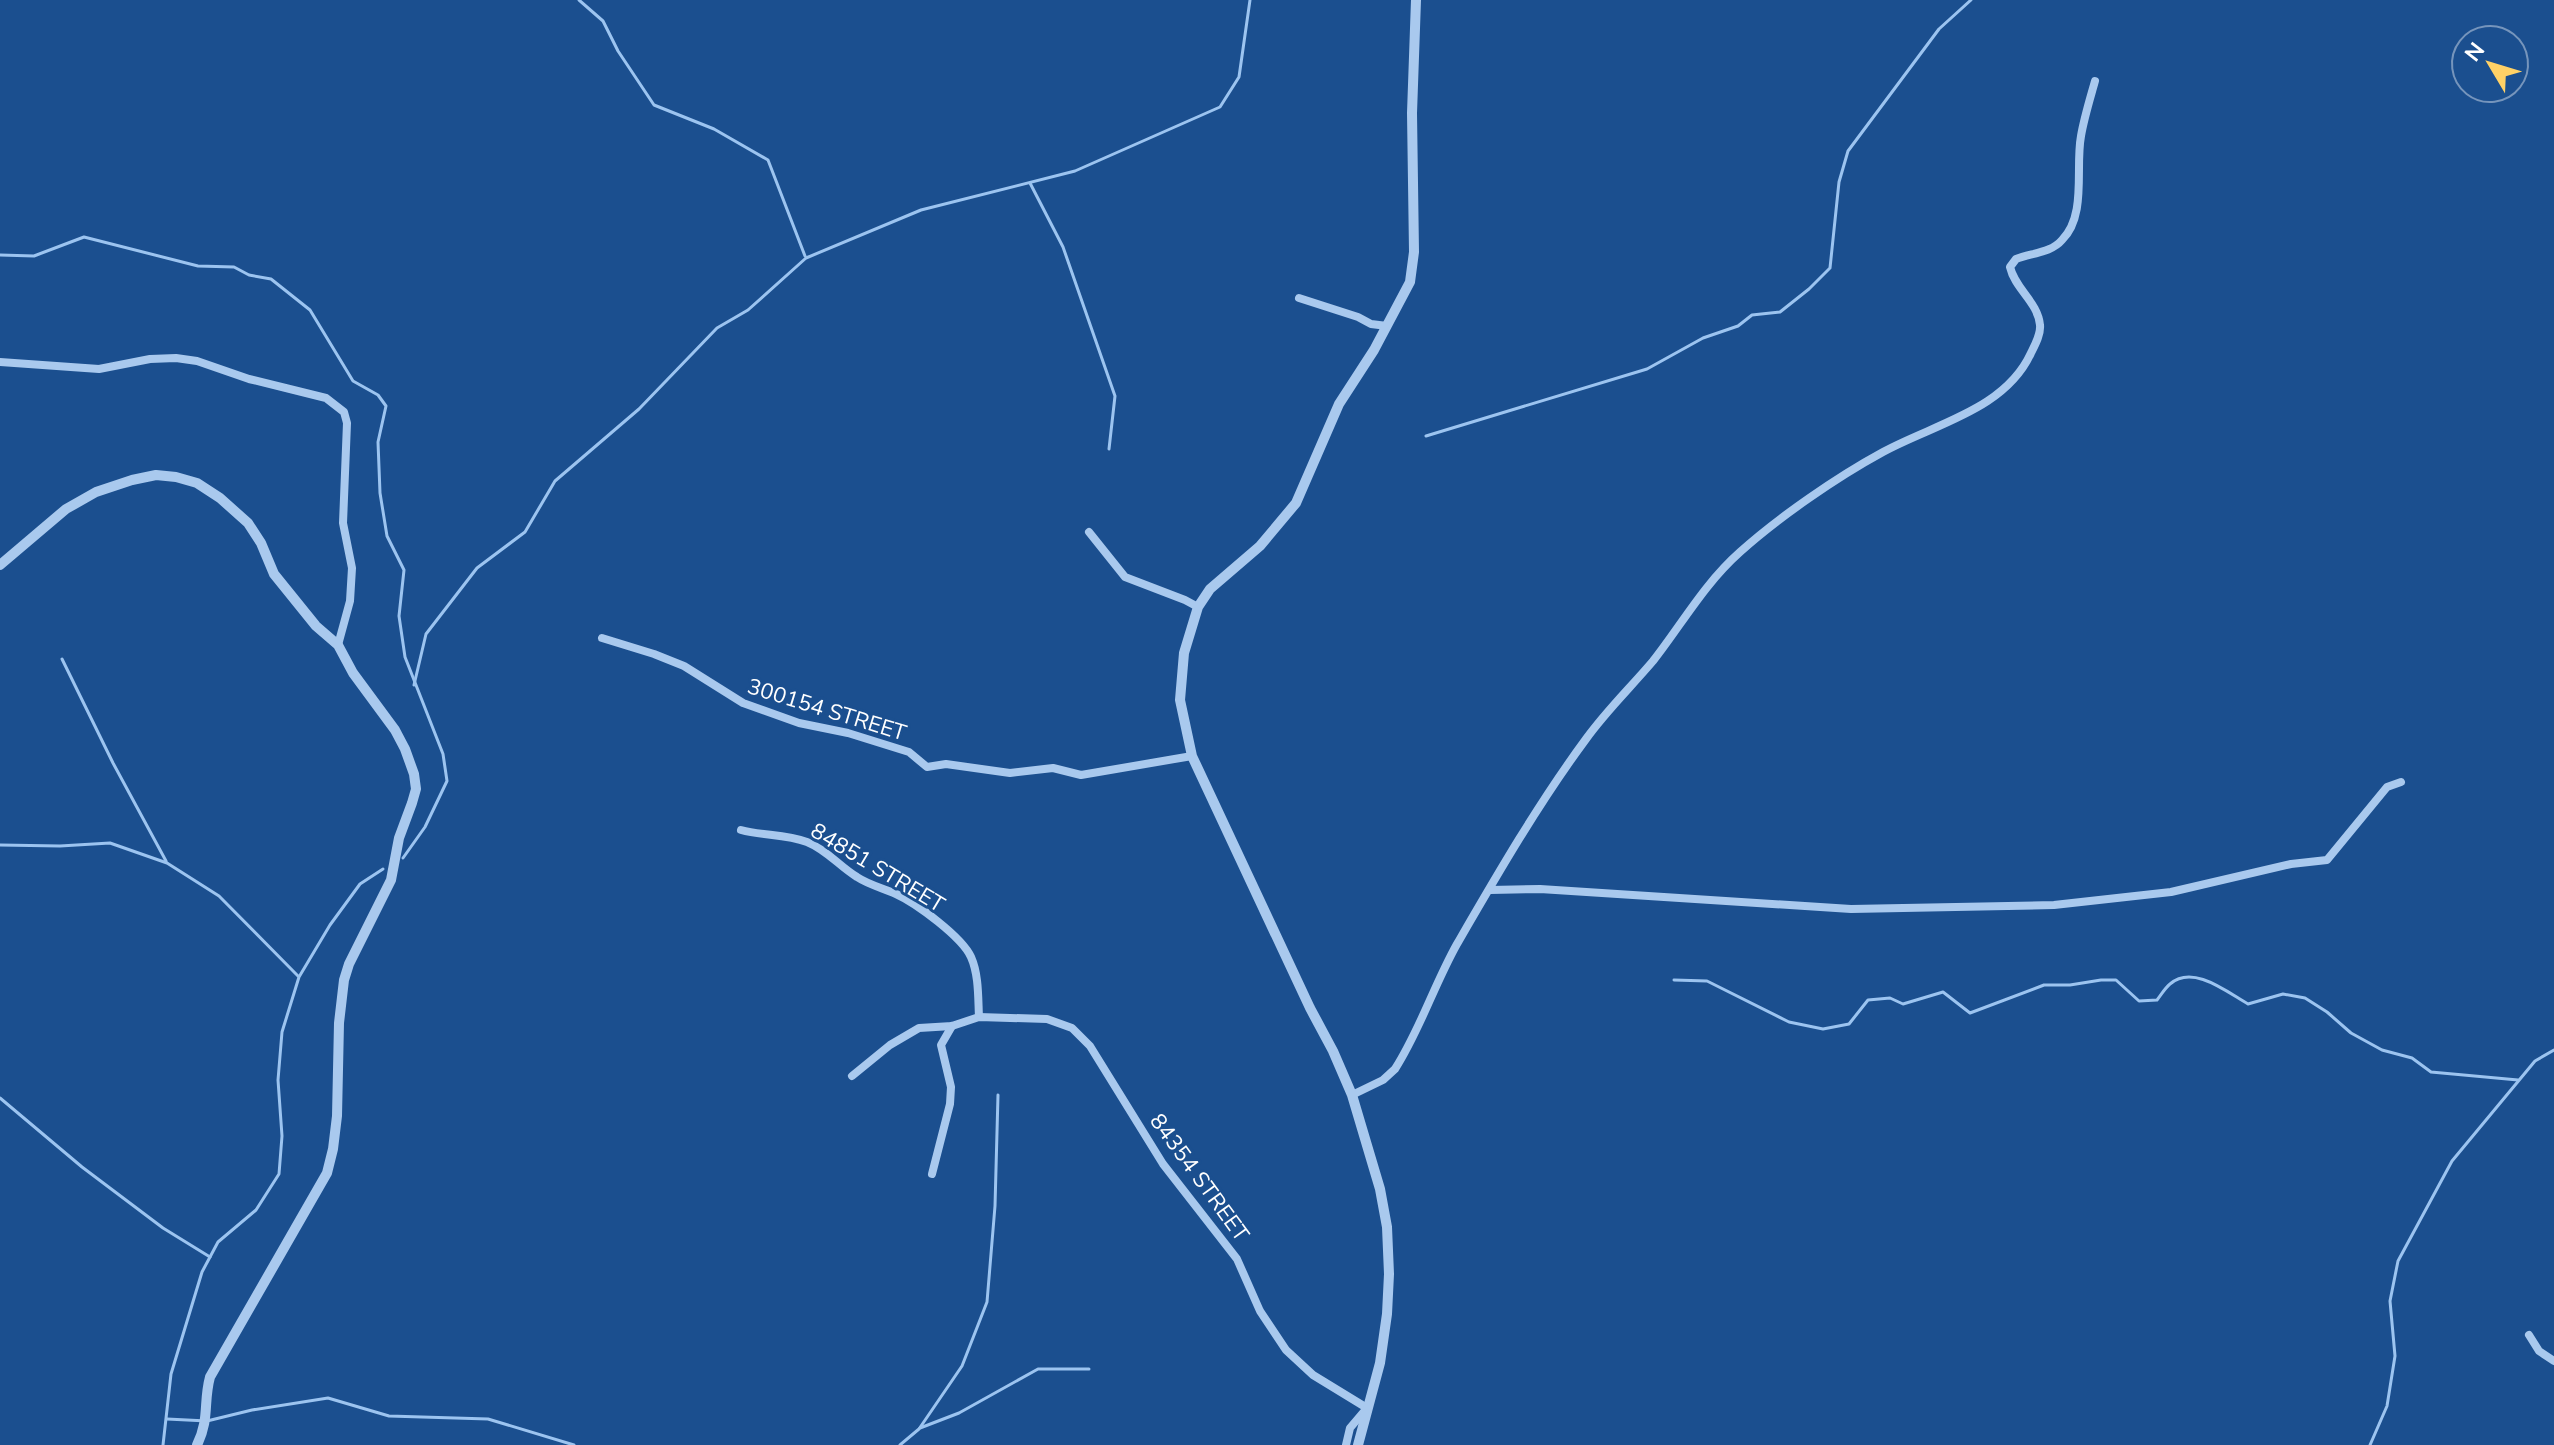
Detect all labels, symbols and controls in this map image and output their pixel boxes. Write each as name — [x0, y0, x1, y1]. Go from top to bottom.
north arrow — [2450, 24, 2530, 104]
text: N — [2458, 37, 2492, 68]
street label: 300154 STREET — [744, 672, 911, 749]
street label: 84851 STREET — [805, 816, 951, 920]
street label: 84354 STREET — [1143, 1108, 1256, 1248]

